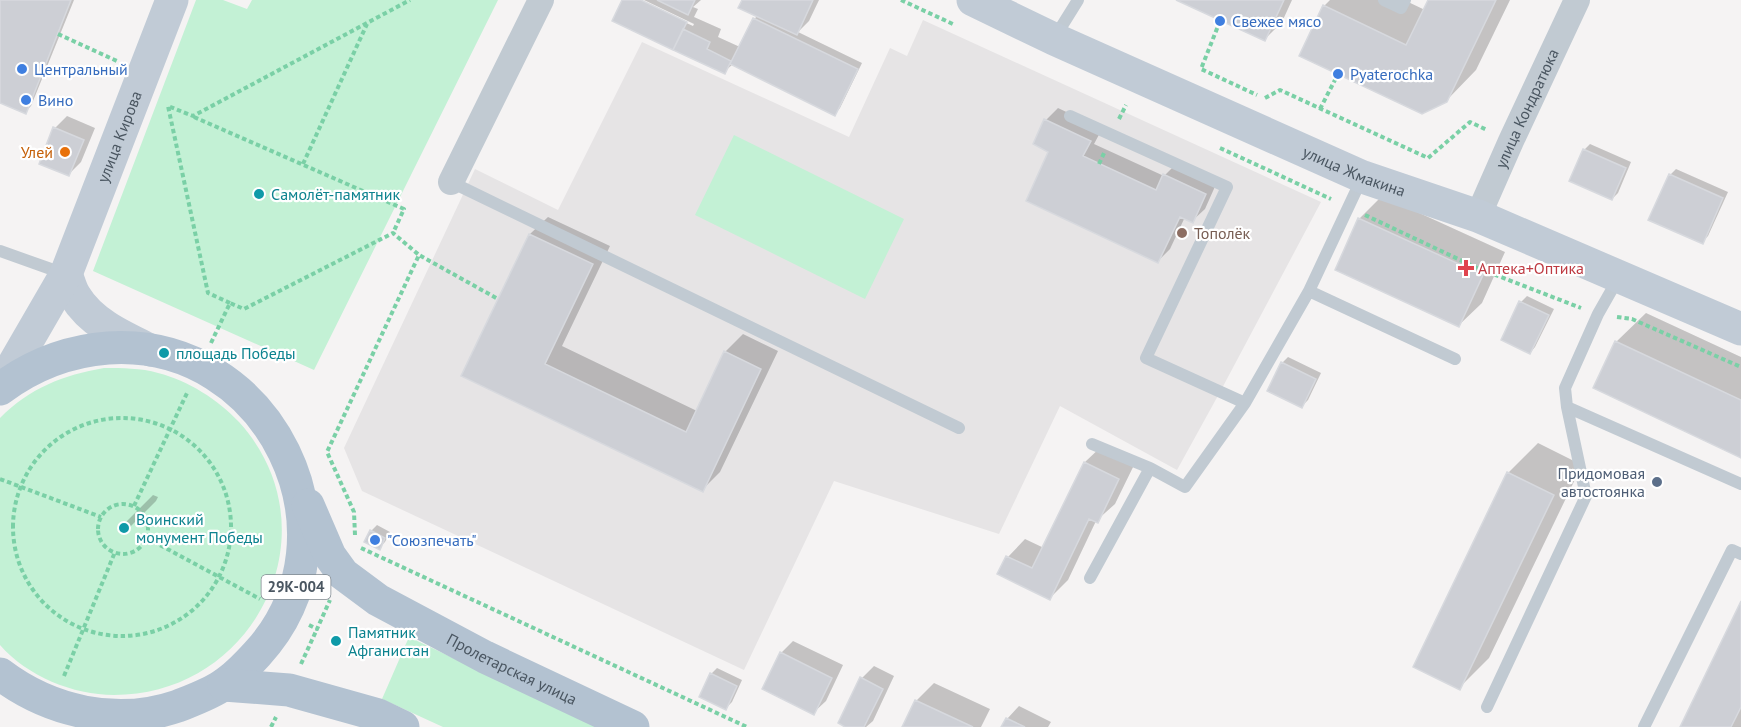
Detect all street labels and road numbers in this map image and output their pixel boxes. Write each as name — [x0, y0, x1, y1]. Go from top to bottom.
street label: улица Кондратюка — [1490, 45, 1563, 171]
street label: улица Кирова — [92, 88, 146, 185]
street label: улица Жмакина — [1300, 141, 1408, 201]
road number: 29К-004 — [262, 575, 330, 599]
street label: Пролетарская улица — [443, 629, 580, 709]

